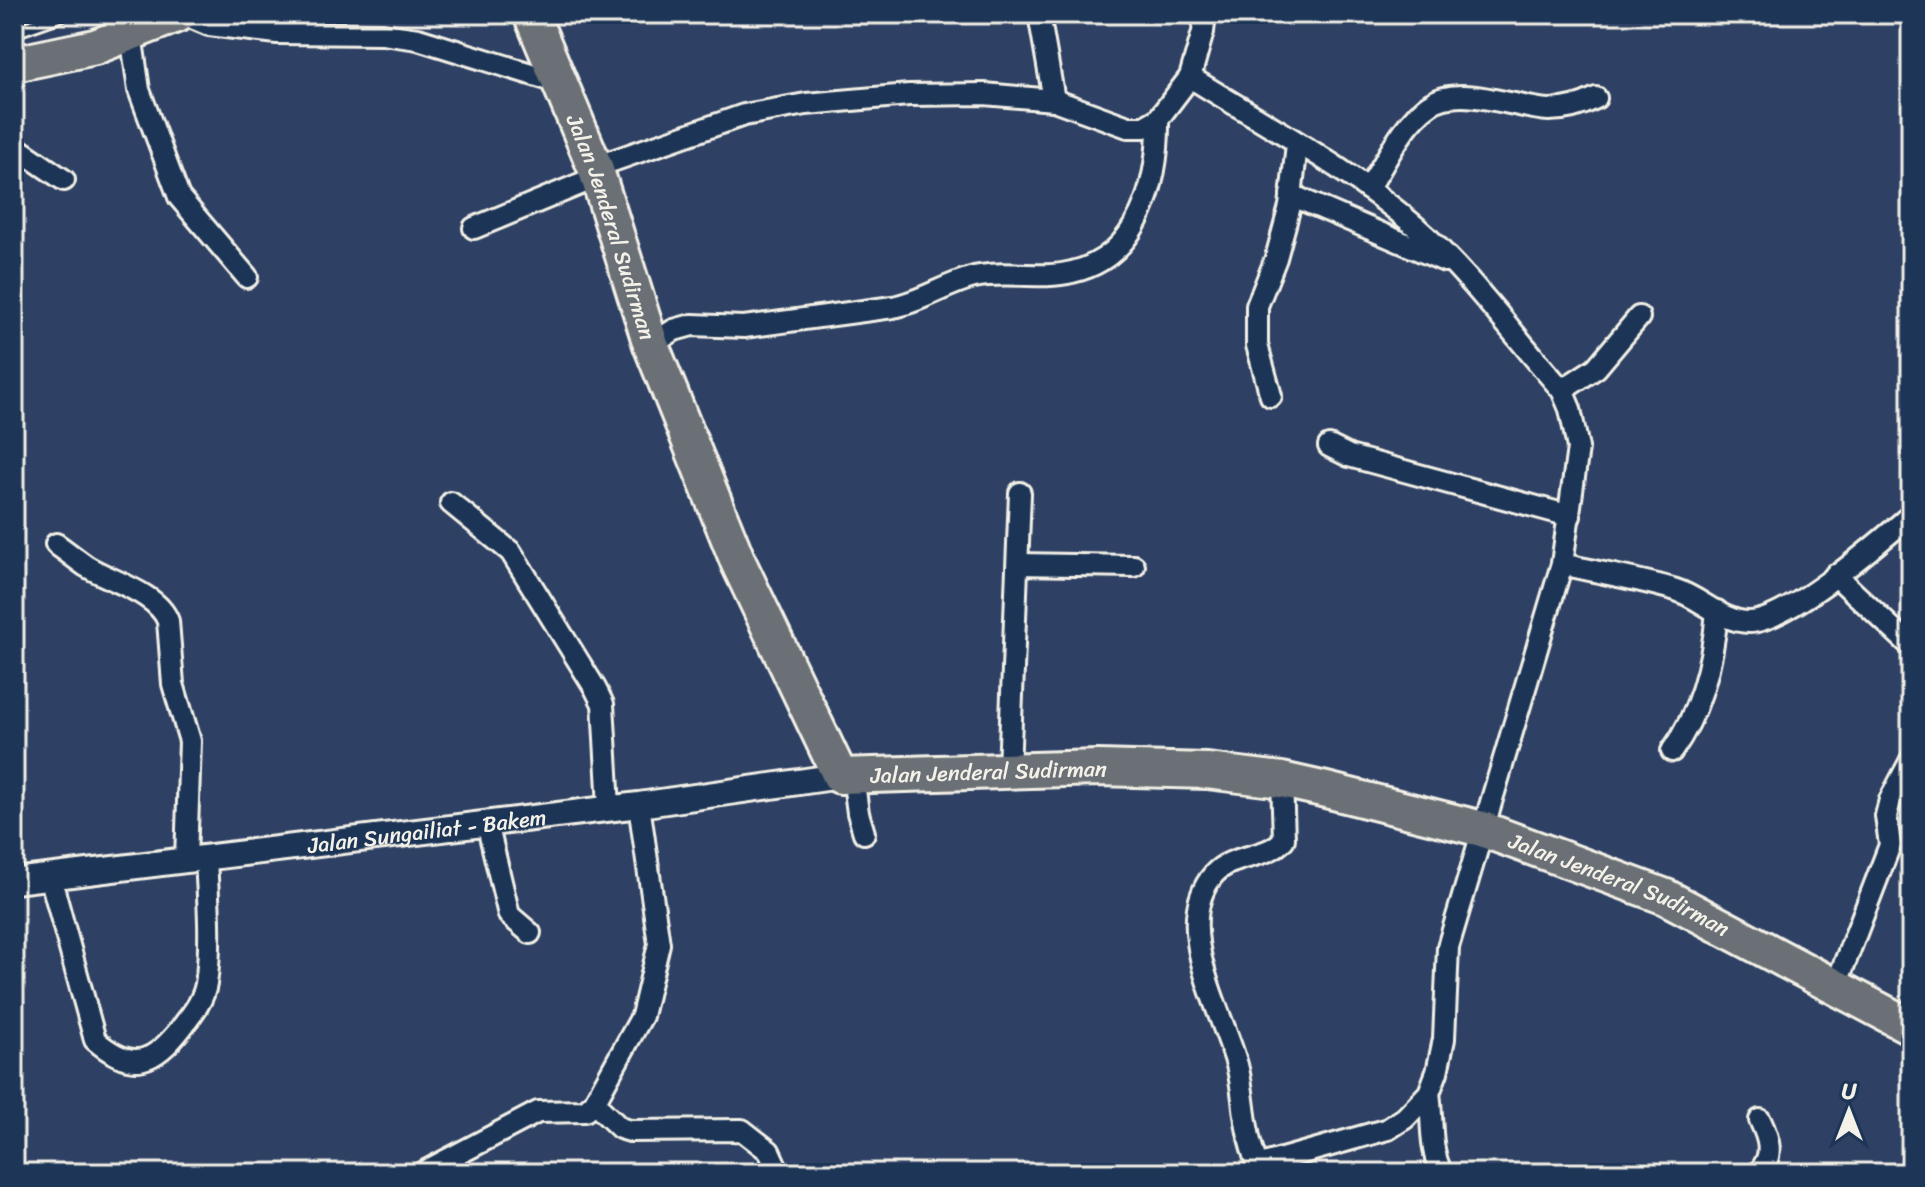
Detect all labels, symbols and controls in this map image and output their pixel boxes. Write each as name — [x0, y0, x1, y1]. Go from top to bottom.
street label: Jalan Jenderal Sudirman — [555, 107, 668, 345]
street label: Jalan Jenderal Sudirman — [869, 748, 1107, 795]
street label: Jalan Sungailiat - Bakem — [304, 797, 549, 865]
street label: Jalan Jenderal Sudirman — [1502, 821, 1737, 947]
north arrow — [1809, 1071, 1889, 1151]
text: U — [1842, 1072, 1858, 1111]

